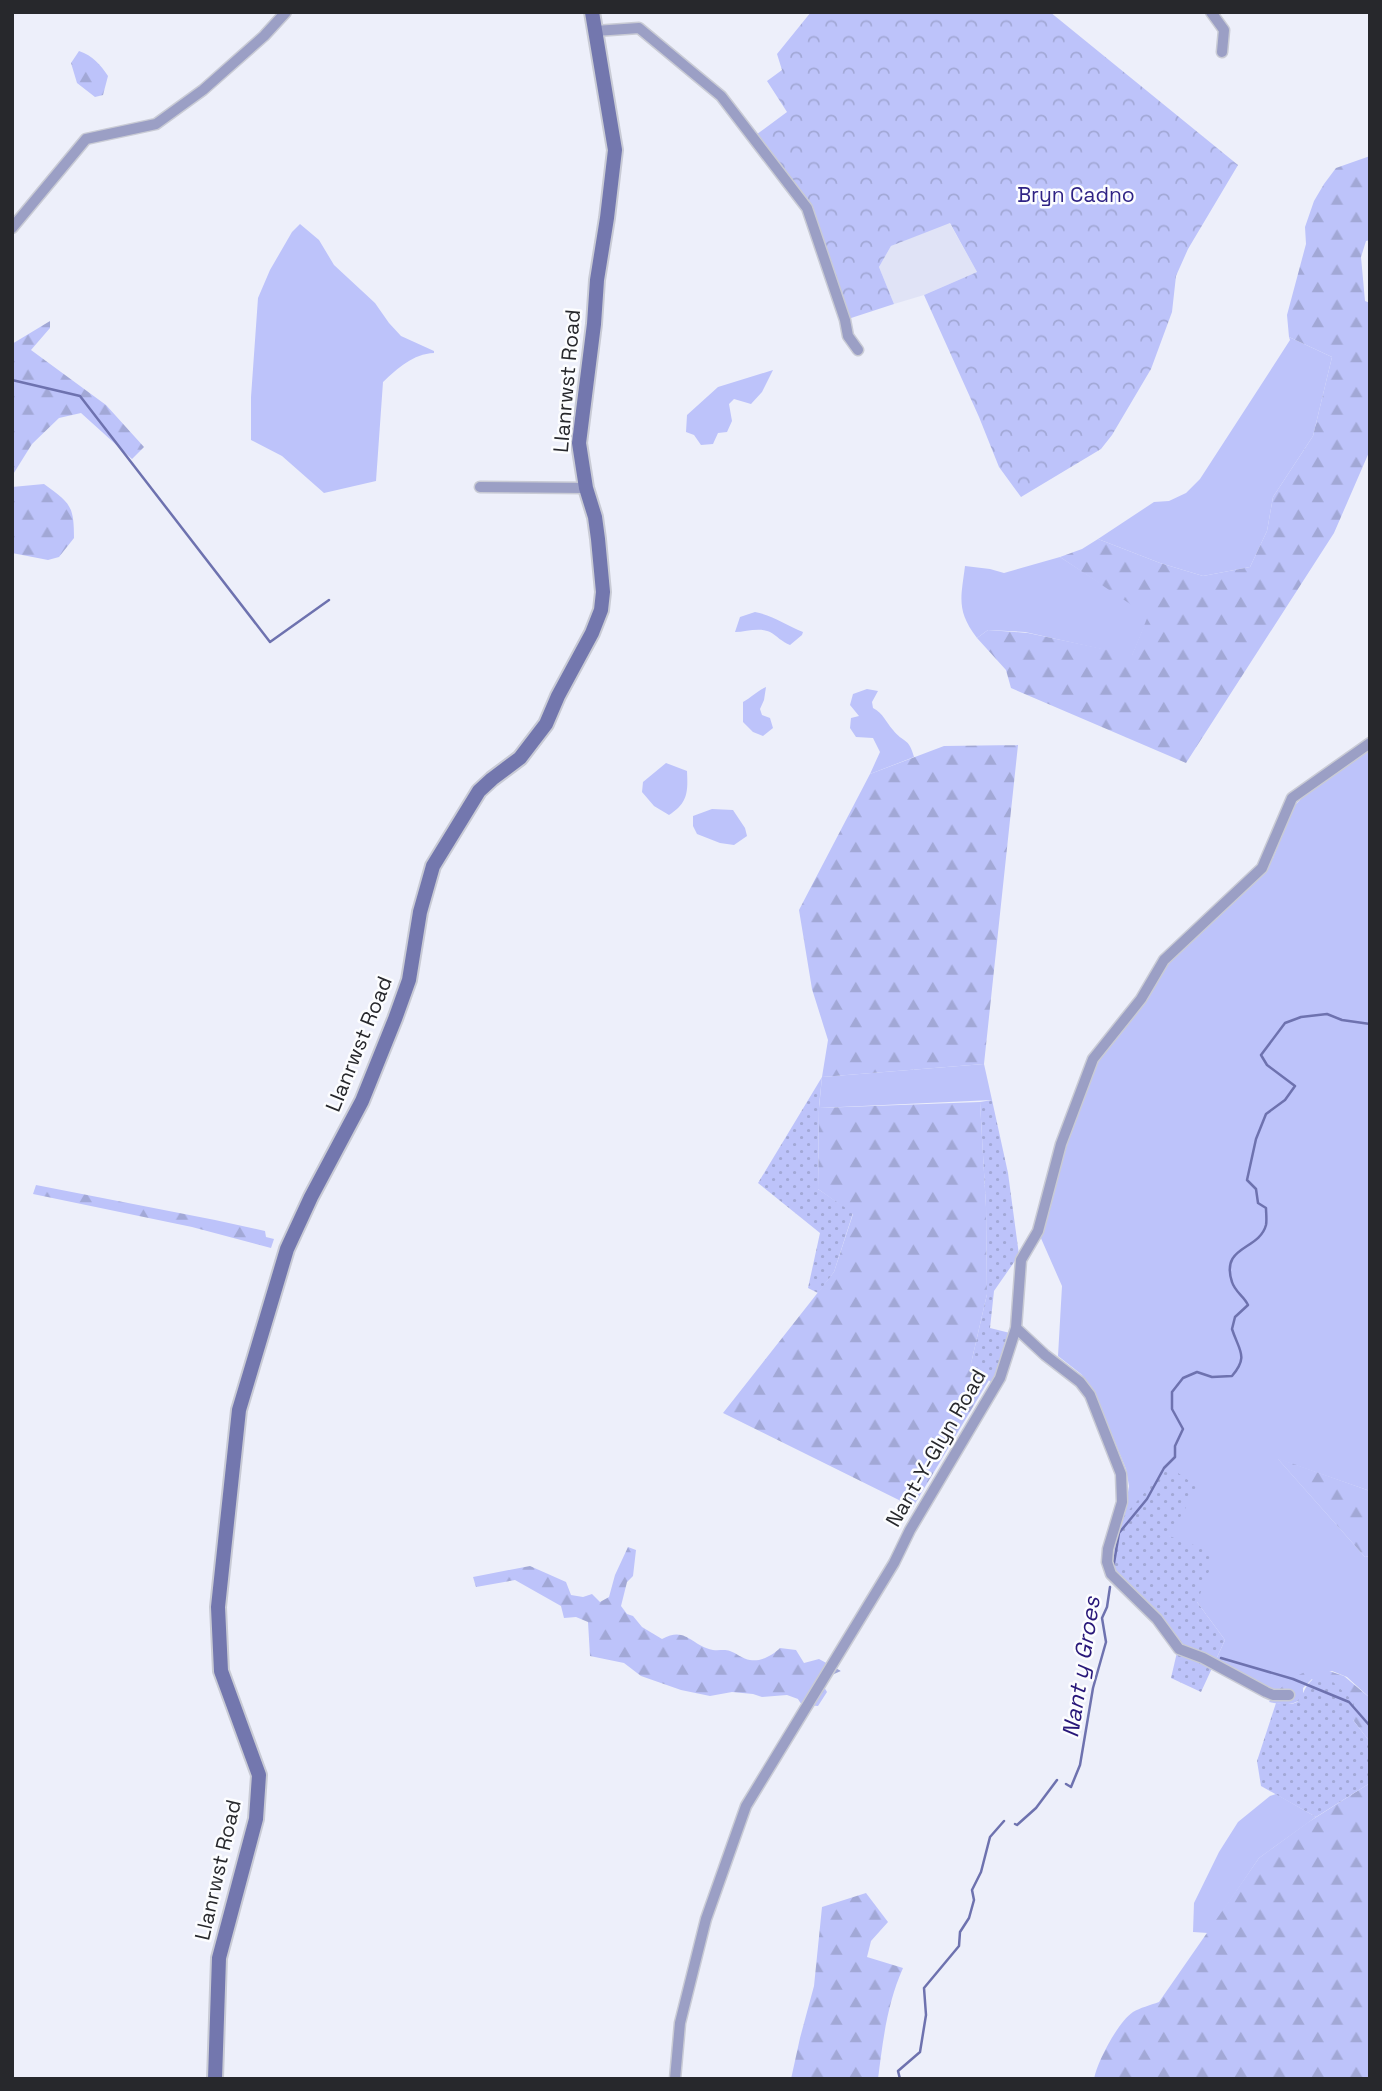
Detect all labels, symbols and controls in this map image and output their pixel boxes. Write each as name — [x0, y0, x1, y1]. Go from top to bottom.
park label: Bryn Cadno — [1017, 181, 1135, 208]
street label: Llanrwst Road — [547, 308, 586, 454]
street label: Llanrwst Road — [319, 972, 398, 1115]
street label: Nant-Y-Glyn Road — [879, 1364, 992, 1532]
water label: Nant y Groes — [1055, 1594, 1107, 1740]
street label: Llanrwst Road — [188, 1797, 247, 1943]

